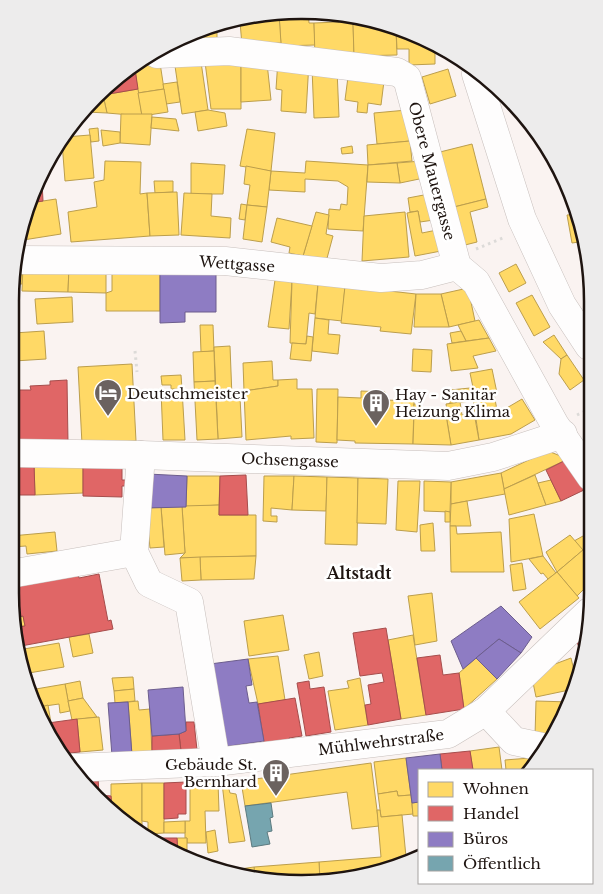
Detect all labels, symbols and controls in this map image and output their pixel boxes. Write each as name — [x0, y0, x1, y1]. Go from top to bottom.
street label: Obere Mauergasse — [404, 100, 460, 242]
street label: Wettgasse — [197, 252, 276, 276]
hotel icon: Deutschmeister — [93, 378, 123, 417]
place label: Deutschmeister — [127, 384, 249, 403]
place label: Hay - Sanitär Heizung Klima — [395, 385, 511, 421]
building icon: Hay - Sanitär Heizung Klima — [361, 388, 391, 427]
street label: Ochsengasse — [241, 449, 339, 471]
district label: Altstadt — [326, 563, 392, 583]
street label: Mühlwehrstraße — [317, 725, 445, 759]
place label: Gebäude St. Bernhard — [165, 755, 257, 791]
building icon: Gebäude St. Bernhard — [261, 758, 291, 797]
legend — [418, 769, 593, 884]
text: Wohnen — [462, 779, 529, 798]
text: Handel — [463, 804, 519, 823]
text: Büros — [463, 829, 508, 848]
text: Öffentlich — [463, 854, 541, 873]

